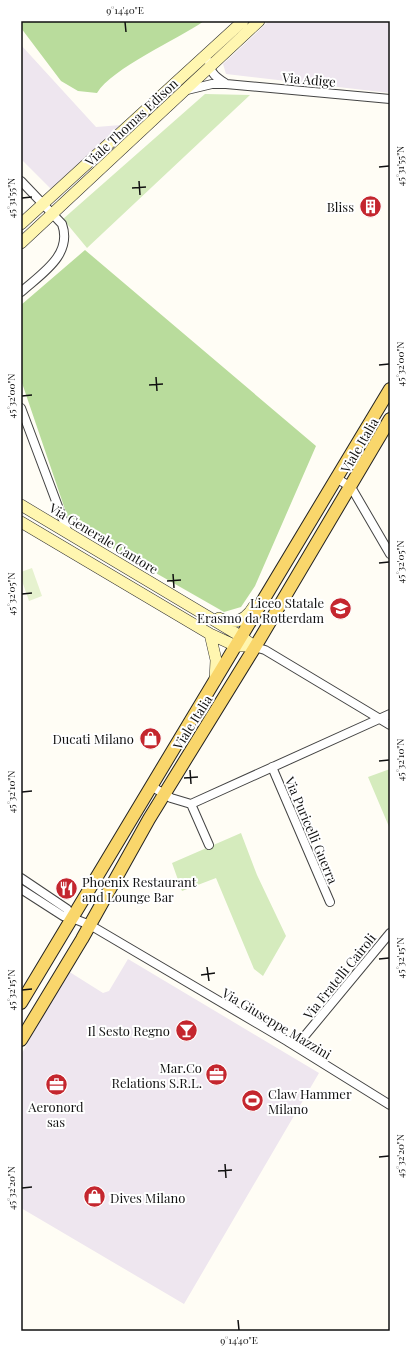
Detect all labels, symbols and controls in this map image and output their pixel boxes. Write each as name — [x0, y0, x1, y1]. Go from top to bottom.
text: 9°14'40"E — [106, 3, 144, 17]
street label: Via Adige — [281, 68, 337, 90]
street label: Viale Thomas Edison — [80, 74, 181, 170]
text: 45°31'55"N — [393, 146, 407, 186]
text: 45°31'55"N — [4, 178, 18, 218]
building icon: Bliss — [357, 193, 383, 219]
place label: Bliss — [327, 198, 354, 215]
text: 45°32'00"N — [393, 342, 407, 386]
text: 45°32'00"N — [4, 374, 18, 418]
street label: Viale Italia — [336, 414, 382, 476]
street label: Via Generale Cantore — [46, 498, 162, 577]
text: 45°32'05"N — [393, 540, 407, 584]
text: 45°32'05"N — [4, 572, 18, 616]
place label: Liceo Statale Erasmo da Rotterdam — [197, 594, 324, 626]
school or university icon: Liceo Statale Erasmo da Rotterdam — [327, 596, 353, 622]
street label: Viale Italia — [168, 691, 216, 753]
shop icon: Ducati Milano — [137, 725, 163, 751]
place label: Ducati Milano — [52, 730, 134, 747]
text: 45°32'10"N — [393, 739, 407, 781]
text: 45°32'10"N — [4, 771, 18, 813]
street label: Via Puricelli Guerra — [281, 773, 342, 887]
place label: Phoenix Restaurant and Lounge Bar — [82, 873, 197, 905]
restaurant icon: Phoenix Restaurant and Lounge Bar — [53, 875, 79, 901]
street label: Via Fratelli Cairoli — [298, 929, 379, 1023]
text: 45°32'15"N — [393, 938, 407, 978]
text: 45°32'15"N — [4, 970, 18, 1010]
street label: Via Giuseppe Mazzini — [218, 983, 335, 1062]
bar icon: Il Sesto Regno — [173, 1017, 199, 1043]
place label: Il Sesto Regno — [88, 1022, 170, 1039]
place label: Mar.Co Relations S.R.L. — [112, 1059, 202, 1091]
office icon: Mar.Co Relations S.R.L. — [204, 1061, 230, 1087]
office icon: Aeronord sas — [43, 1071, 69, 1097]
place label: Claw Hammer Milano — [268, 1085, 352, 1117]
sports icon: Claw Hammer Milano — [240, 1087, 266, 1113]
place label: Aeronord sas — [27, 1098, 84, 1130]
text: 45°32'20"N — [393, 1134, 407, 1178]
text: 45°32'20"N — [4, 1166, 18, 1210]
shop icon: Dives Milano — [81, 1184, 107, 1210]
place label: Dives Milano — [110, 1189, 185, 1206]
text: 9°14'40"E — [220, 1333, 258, 1347]

